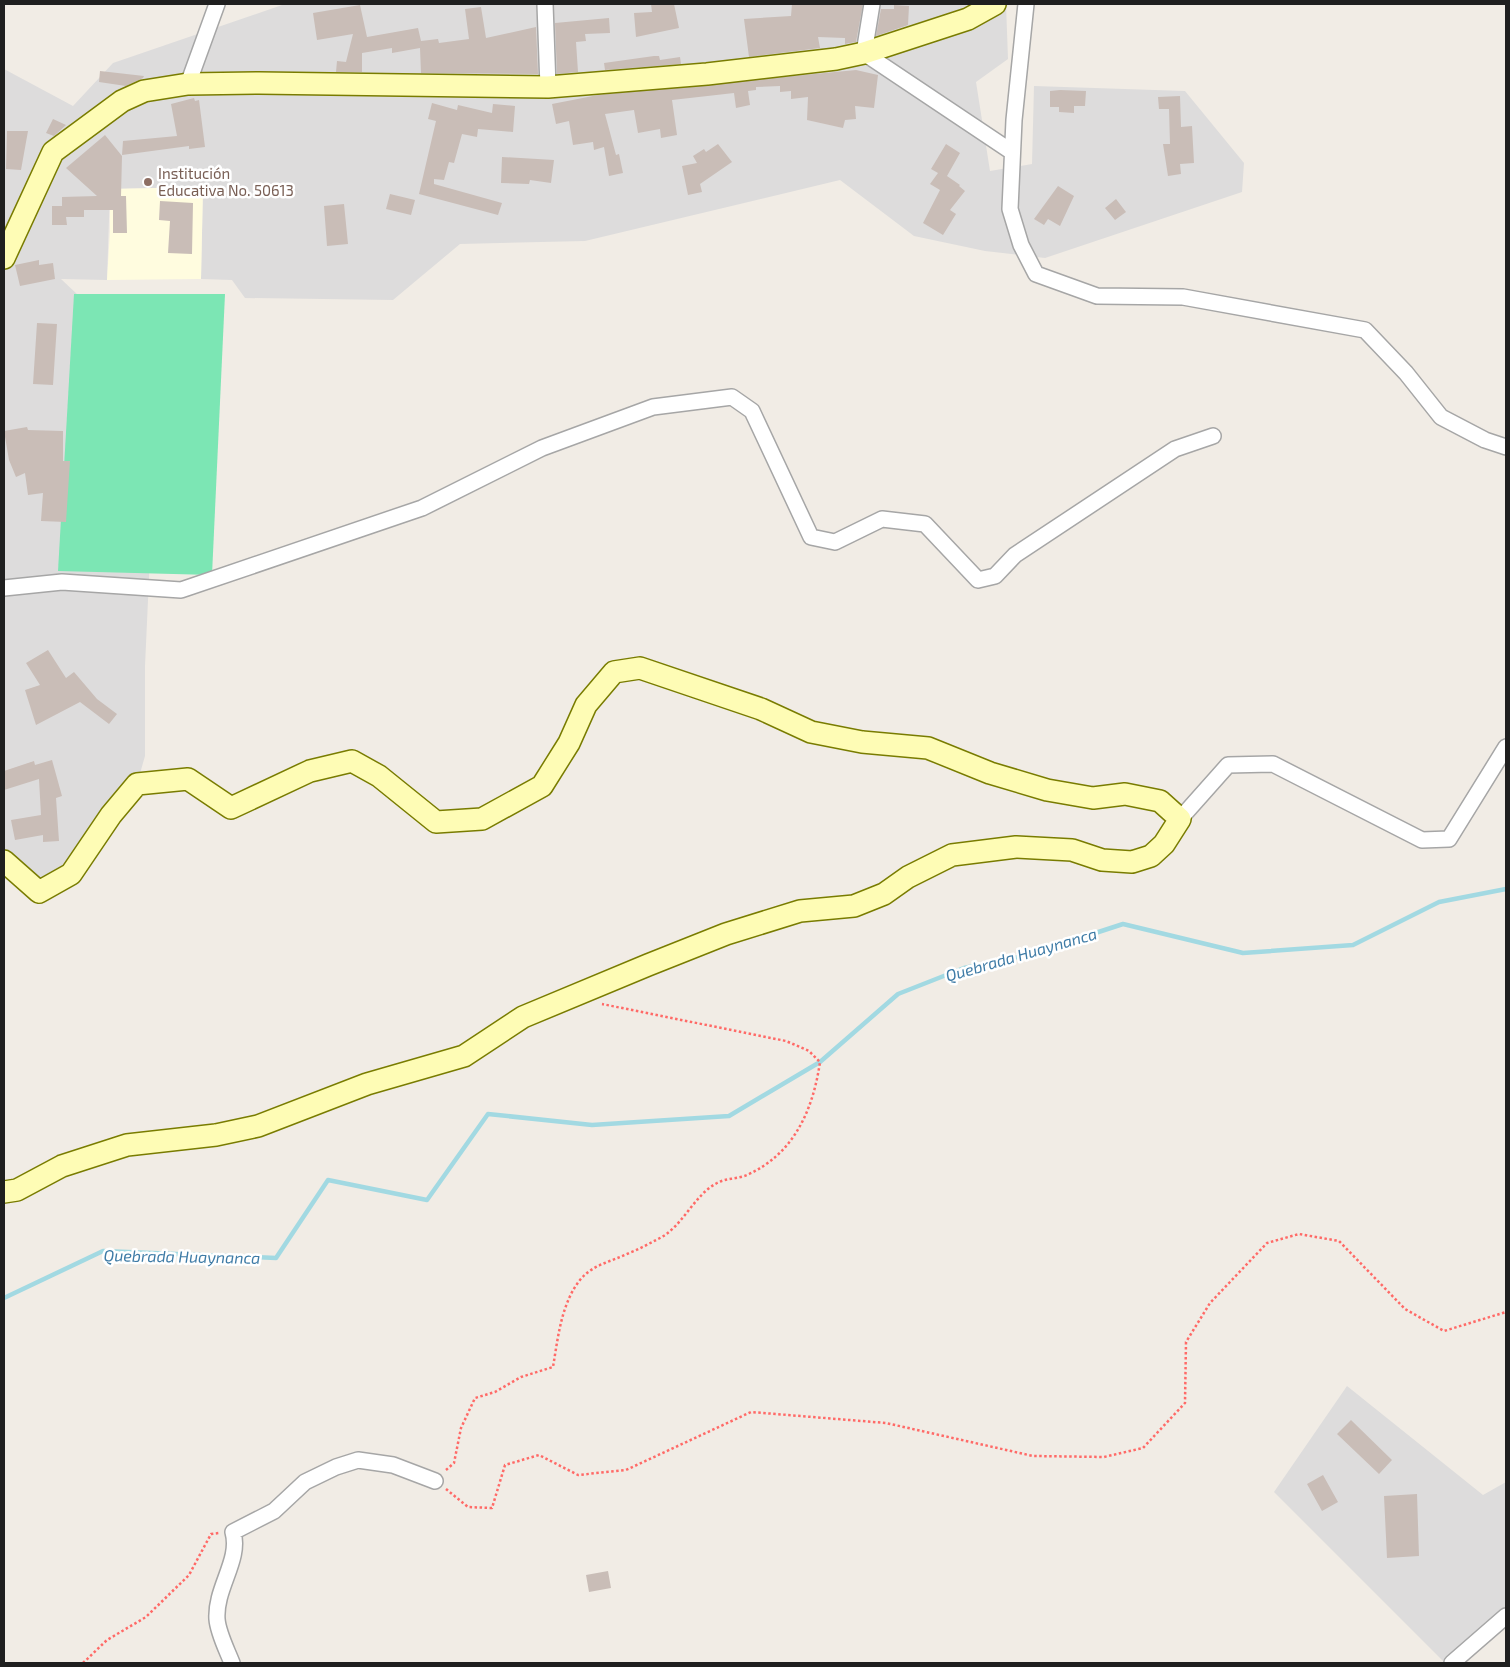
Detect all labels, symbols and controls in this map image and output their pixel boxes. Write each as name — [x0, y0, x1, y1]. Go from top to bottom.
place label: Institución Educativa No. 50613 — [158, 164, 294, 199]
marker: Institución Educativa No. 50613 — [142, 176, 154, 188]
water label: Quebrada Huaynanca — [943, 923, 1099, 986]
water label: Quebrada Huaynanca — [103, 1245, 261, 1268]

